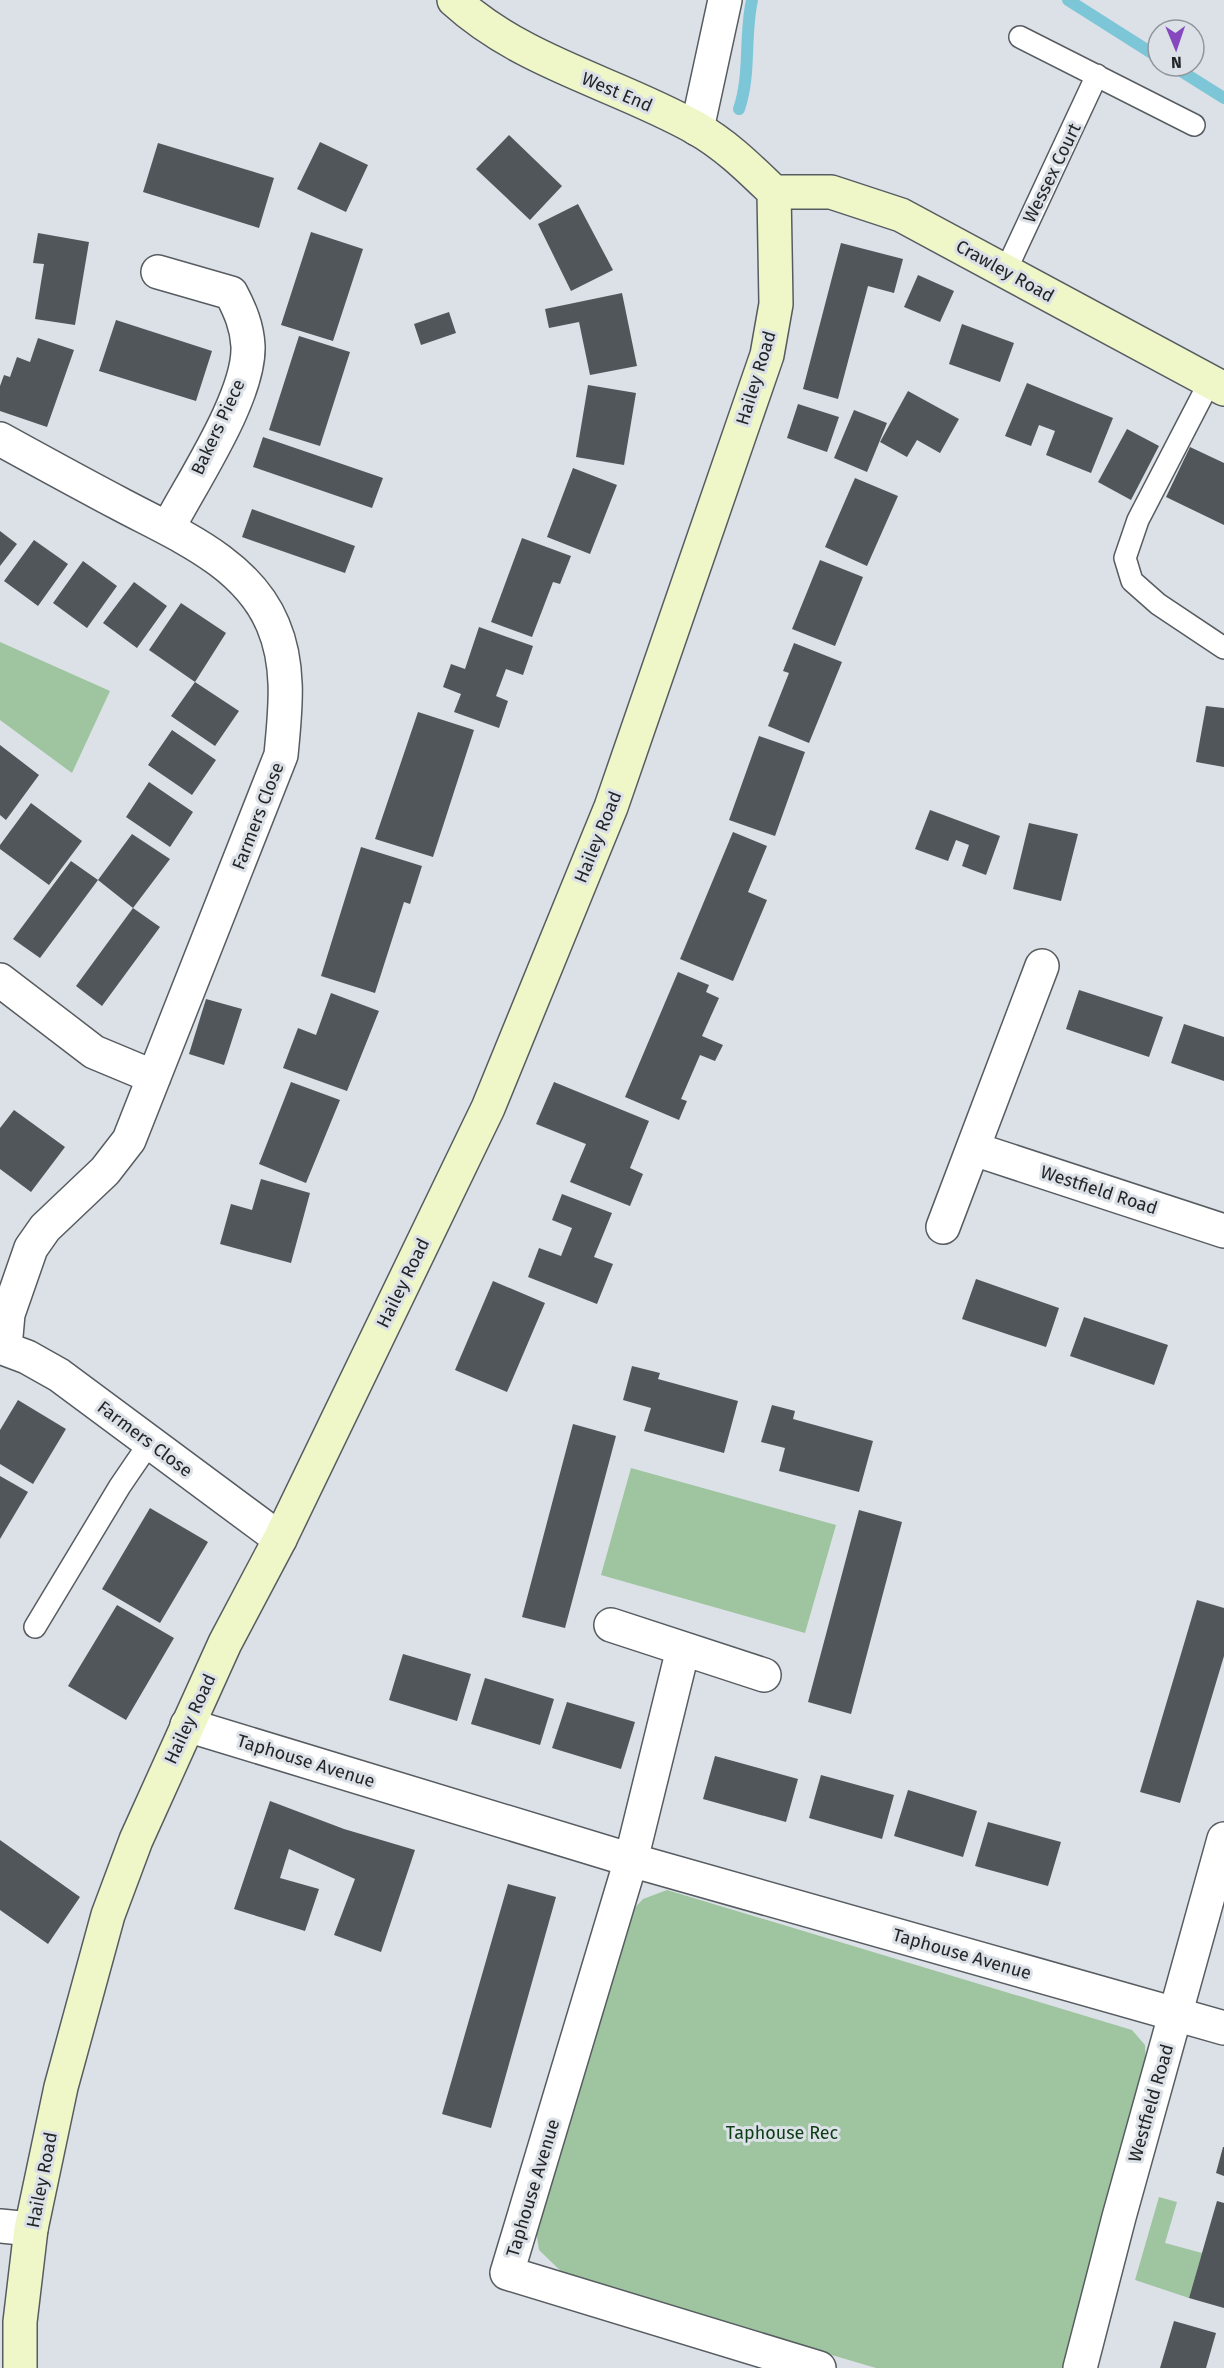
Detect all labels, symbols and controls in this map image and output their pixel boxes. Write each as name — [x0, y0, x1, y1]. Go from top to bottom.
north arrow — [1146, 18, 1206, 78]
text: N — [1171, 53, 1182, 72]
street label: West End — [578, 67, 656, 117]
street label: Wessex Court — [1018, 119, 1086, 227]
street label: Crawley Road — [952, 235, 1058, 307]
street label: Hailey Road — [731, 328, 781, 428]
street label: Bakers Piece — [186, 376, 250, 478]
street label: Farmers Close — [227, 759, 289, 873]
street label: Hailey Road — [570, 788, 626, 886]
street label: Westfield Road — [1038, 1161, 1160, 1219]
street label: Hailey Road — [372, 1235, 434, 1331]
street label: Farmers Close — [93, 1396, 197, 1482]
street label: Hailey Road — [159, 1670, 221, 1768]
street label: Taphouse Avenue — [234, 1730, 378, 1792]
street label: Taphouse Avenue — [890, 1924, 1034, 1984]
street label: Westfield Road — [1124, 2041, 1178, 2165]
street label: Taphouse Avenue — [502, 2116, 564, 2260]
park label: Taphouse Rec — [726, 2122, 839, 2144]
street label: Hailey Road — [22, 2130, 62, 2230]

